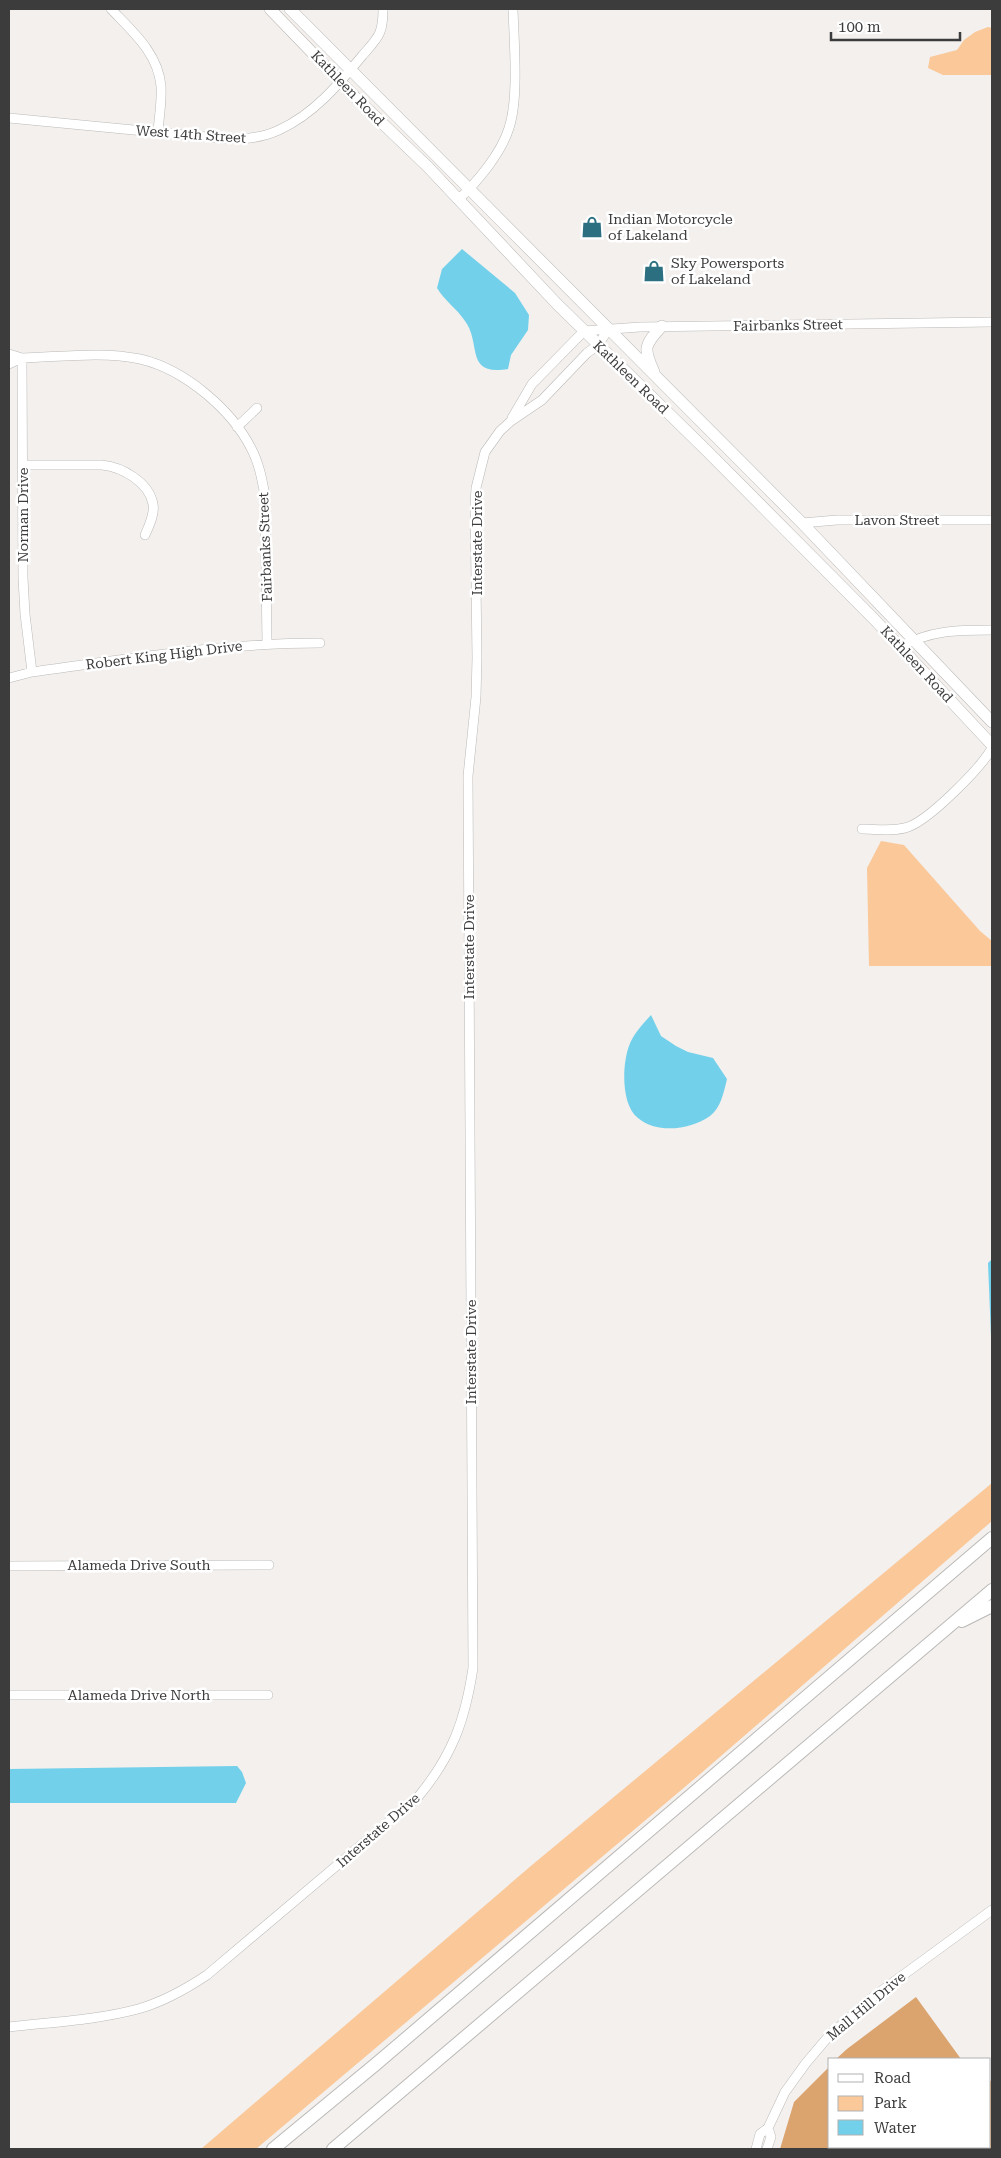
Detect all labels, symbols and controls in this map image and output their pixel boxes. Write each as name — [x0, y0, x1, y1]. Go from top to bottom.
scale bar — [831, 10, 960, 42]
text: 100 m — [838, 18, 881, 36]
street label: Kathleen Road — [308, 47, 388, 129]
street label: West 14th Street — [135, 122, 247, 146]
place label: Indian Motorcycle of Lakeland — [608, 211, 733, 243]
shop icon: Indian Motorcycle of Lakeland — [579, 214, 605, 240]
place label: Sky Powersports of Lakeland — [671, 255, 785, 287]
shop icon: Sky Powersports of Lakeland — [641, 258, 667, 284]
street label: Fairbanks Street — [733, 316, 843, 334]
street label: Kathleen Road — [590, 337, 672, 417]
street label: Norman Drive — [15, 467, 31, 562]
street label: Interstate Drive — [469, 490, 485, 595]
street label: Fairbanks Street — [255, 492, 275, 602]
street label: Lavon Street — [854, 512, 940, 528]
street label: Kathleen Road — [878, 623, 956, 705]
street label: Robert King High Drive — [85, 637, 244, 673]
street label: Interstate Drive — [461, 894, 477, 999]
street label: Interstate Drive — [463, 1299, 479, 1404]
street label: Alameda Drive South — [67, 1557, 211, 1573]
street label: Alameda Drive North — [68, 1687, 210, 1703]
street label: Interstate Drive — [333, 1789, 423, 1870]
street label: Mall Hill Drive — [823, 1968, 909, 2044]
legend — [828, 2058, 991, 2148]
text: Road — [874, 2069, 911, 2087]
text: Park — [874, 2094, 908, 2112]
text: Water — [874, 2119, 916, 2137]

